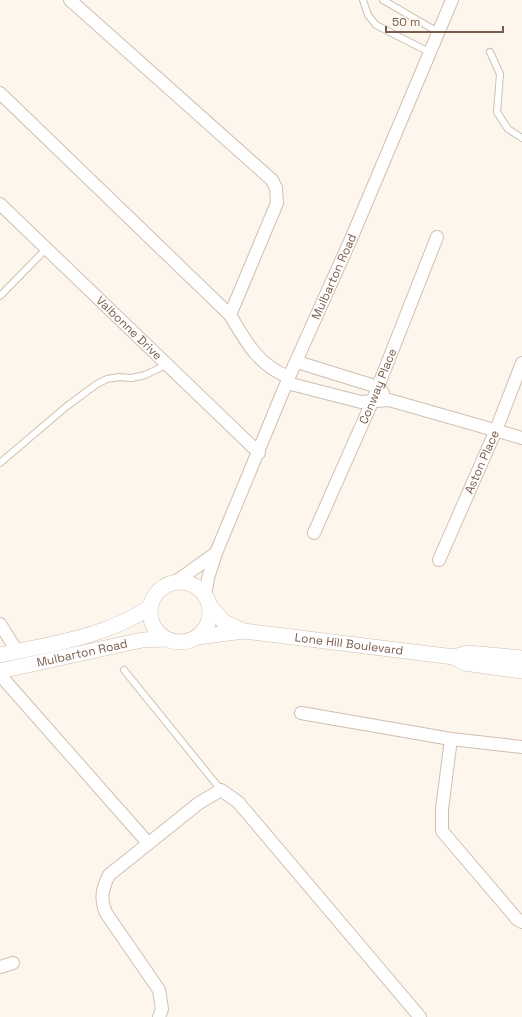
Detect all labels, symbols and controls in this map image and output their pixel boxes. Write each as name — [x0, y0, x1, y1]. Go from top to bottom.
scale bar — [386, 8, 503, 34]
text: 50 m — [392, 14, 420, 30]
street label: Mulbarton Road — [308, 231, 360, 322]
street label: Valbonne Drive — [93, 293, 165, 364]
street label: Conway Place — [355, 346, 400, 427]
street label: Aston Place — [461, 428, 503, 496]
street label: Lone Hill Boulevard — [294, 629, 404, 659]
street label: Mulbarton Road — [35, 635, 129, 671]

